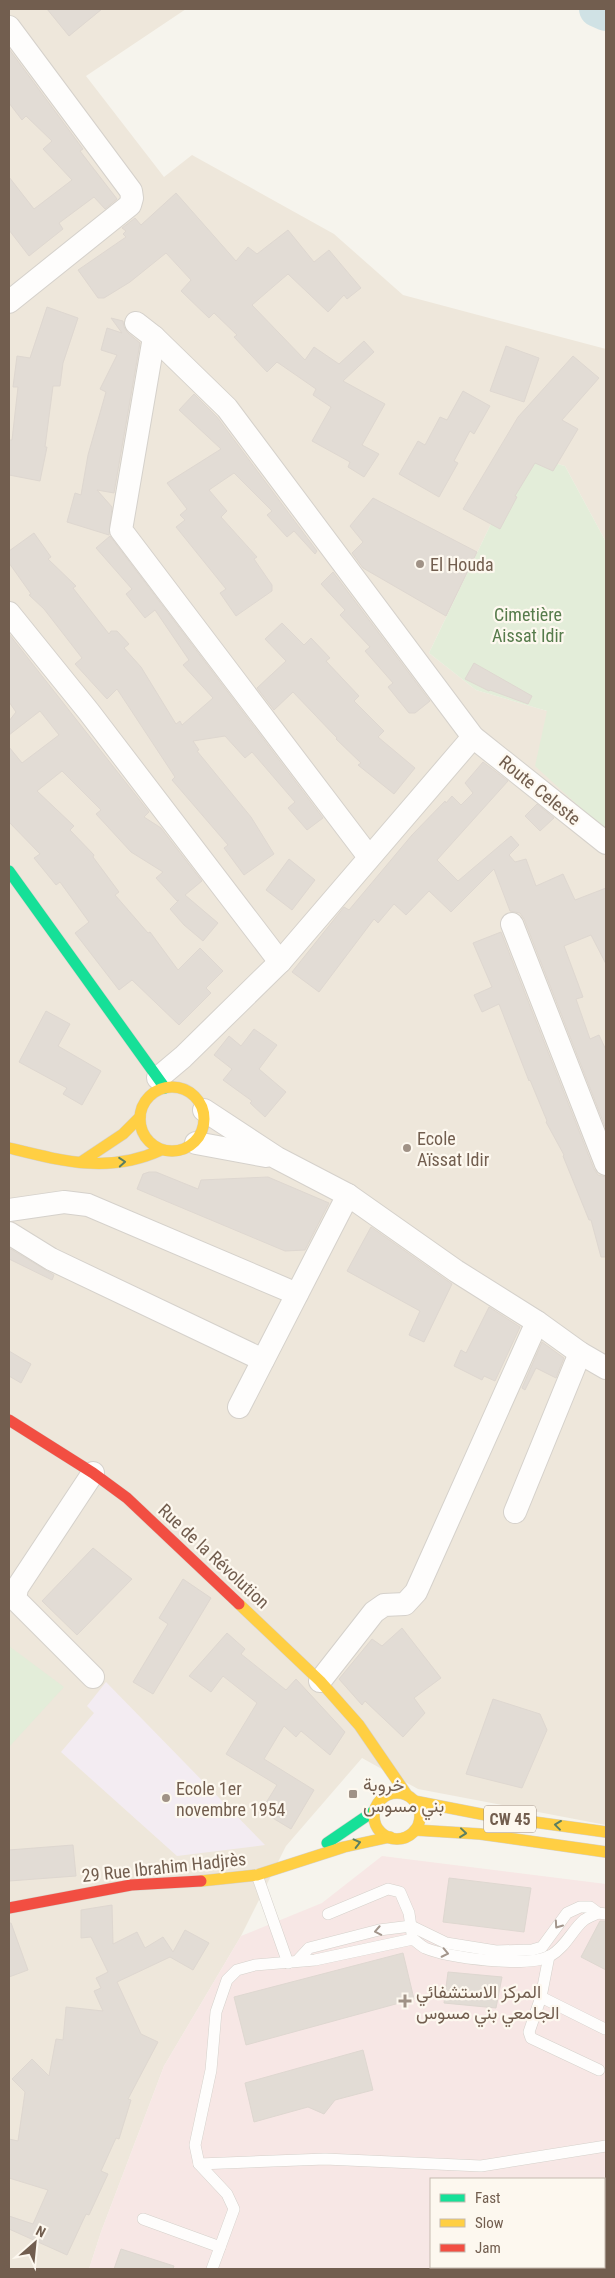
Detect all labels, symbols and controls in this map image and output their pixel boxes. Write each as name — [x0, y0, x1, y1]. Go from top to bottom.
place label: El Houda — [430, 554, 494, 575]
marker: El Houda — [414, 558, 426, 570]
park label: Cimetière Aissat Idir — [492, 604, 565, 646]
street label: Route Celeste — [495, 751, 585, 829]
place label: Ecole Aïssat Idir — [417, 1128, 490, 1170]
marker: Ecole Aïssat Idir — [401, 1142, 413, 1154]
one-way arrow — [118, 1157, 126, 1168]
street label: Rue de la Révolution — [154, 1499, 274, 1613]
place label: خروبة بني مسوس — [363, 1774, 444, 1821]
place label: Ecole 1er novembre 1954 — [176, 1778, 286, 1820]
marker: خروبة بني مسوس — [347, 1788, 359, 1800]
marker: Ecole 1er novembre 1954 — [160, 1792, 172, 1804]
road number: CW 45 — [484, 1806, 536, 1832]
one-way arrow — [554, 1820, 562, 1831]
one-way arrow — [460, 1827, 468, 1838]
one-way arrow — [352, 1839, 360, 1849]
street label: 29 Rue Ibrahim Hadjrès — [81, 1848, 247, 1886]
one-way arrow — [555, 1919, 564, 1929]
one-way arrow — [373, 1925, 382, 1936]
one-way arrow — [440, 1947, 449, 1958]
place label: المركز الاستشفائي الجامعي بني مسوس — [416, 1981, 559, 2028]
marker: المركز الاستشفائي الجامعي بني مسوس — [398, 1994, 412, 2008]
legend — [430, 2178, 605, 2268]
text: Fast — [475, 2189, 500, 2207]
text: Slow — [475, 2214, 504, 2232]
north arrow — [10, 2218, 60, 2268]
text: N — [33, 2222, 48, 2240]
text: Jam — [475, 2239, 501, 2257]

